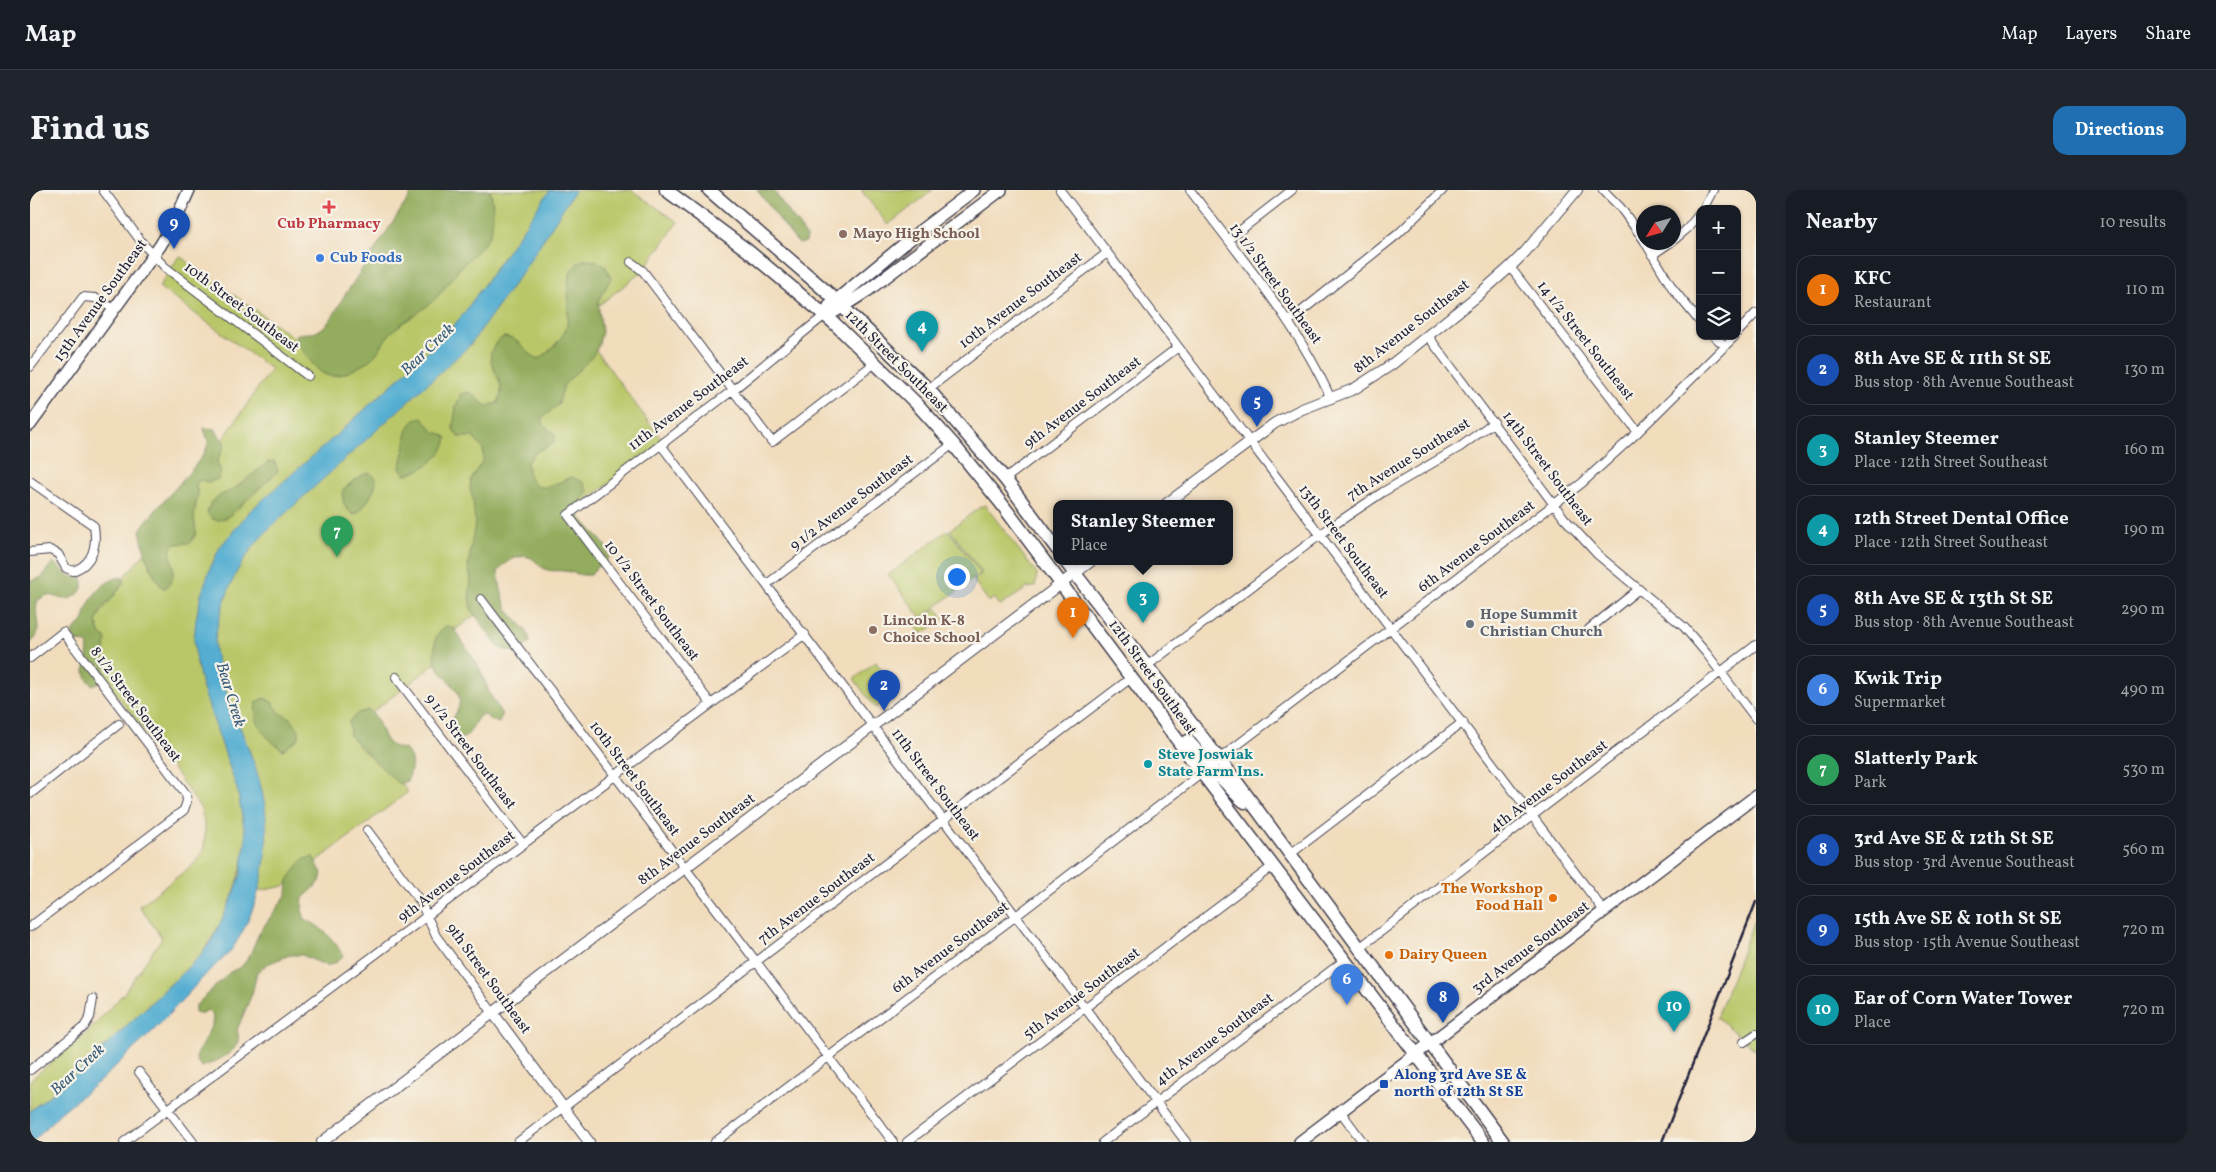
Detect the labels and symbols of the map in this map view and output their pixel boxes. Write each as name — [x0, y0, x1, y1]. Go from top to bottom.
marker: Cub Pharmacy — [323, 201, 335, 213]
north arrow — [1636, 205, 1681, 250]
pin: 9 — [158, 208, 190, 249]
place label: Cub Pharmacy — [277, 214, 381, 235]
street label: 13 1/2 Street Southeast — [1224, 219, 1326, 349]
place label: Mayo High School — [853, 224, 980, 245]
marker: Mayo High School — [837, 228, 849, 240]
street label: 15th Avenue Southeast — [49, 235, 153, 367]
place label: Cub Foods — [330, 248, 402, 269]
street label: 10th Avenue Southeast — [955, 248, 1087, 354]
marker: Cub Foods — [314, 252, 326, 264]
street label: 10th Street Southeast — [179, 258, 303, 358]
street label: 8th Avenue Southeast — [1350, 275, 1474, 379]
street label: 14 1/2 Street Southeast — [1532, 277, 1638, 405]
street label: 12th Street Southeast — [840, 306, 952, 418]
pin: 4 — [906, 311, 938, 352]
water label: Bear Creek — [396, 319, 460, 381]
street label: 11th Avenue Southeast — [624, 352, 754, 456]
street label: 9th Avenue Southeast — [1020, 352, 1146, 454]
pin: 5 — [1241, 386, 1273, 427]
street label: 14th Street Southeast — [1497, 407, 1597, 531]
street label: 7th Avenue Southeast — [1343, 414, 1475, 506]
street label: 9 1/2 Avenue Southeast — [786, 450, 918, 556]
street label: 13th Street Southeast — [1293, 480, 1393, 604]
street label: 6th Avenue Southeast — [1414, 496, 1540, 598]
pin: 7 — [321, 516, 353, 557]
street label: 10 1/2 Street Southeast — [598, 536, 704, 666]
your location — [944, 564, 970, 590]
pin: 3 — [1127, 582, 1159, 623]
pin: 1 — [1057, 597, 1089, 638]
place label: Hope Summit Christian Church — [1480, 605, 1603, 643]
place label: Lincoln K-8 Choice School — [883, 611, 980, 649]
street label: 12th Street Southeast — [1103, 616, 1201, 740]
marker: Hope Summit Christian Church — [1464, 618, 1476, 630]
marker: Lincoln K-8 Choice School — [867, 624, 879, 636]
street label: 8 1/2 Street Southeast — [85, 643, 185, 767]
water label: Bear Creek — [210, 660, 250, 731]
pin: 2 — [868, 670, 900, 711]
street label: 9 1/2 Street Southeast — [420, 690, 520, 814]
street label: 10th Street Southeast — [584, 717, 684, 841]
street label: 11th Street Southeast — [886, 724, 984, 846]
street label: 4th Avenue Southeast — [1485, 735, 1613, 839]
place label: Steve Joswiak State Farm Ins. — [1158, 745, 1264, 783]
marker: Steve Joswiak State Farm Ins. — [1142, 758, 1154, 770]
street label: 8th Avenue Southeast — [634, 789, 760, 891]
street label: 9th Avenue Southeast — [394, 826, 520, 928]
street label: 7th Avenue Southeast — [754, 848, 880, 950]
place label: The Workshop Food Hall — [1441, 879, 1543, 917]
marker: The Workshop Food Hall — [1547, 892, 1559, 904]
street label: 6th Avenue Southeast — [888, 897, 1014, 999]
street label: 3rd Avenue Southeast — [1468, 897, 1594, 999]
street label: 9th Street Southeast — [441, 919, 535, 1039]
street label: 5th Avenue Southeast — [1019, 943, 1145, 1045]
place label: Dairy Queen — [1399, 945, 1488, 966]
marker: Dairy Queen — [1383, 949, 1395, 961]
pin: 6 — [1331, 964, 1363, 1005]
pin: 8 — [1427, 982, 1459, 1023]
street label: 4th Avenue Southeast — [1151, 988, 1279, 1092]
pin: 10 — [1658, 991, 1690, 1032]
water label: Bear Creek — [46, 1039, 110, 1101]
place label: Along 3rd Ave SE & north of 12th St SE — [1394, 1065, 1527, 1103]
marker: Along 3rd Ave SE & north of 12th St SE — [1378, 1078, 1390, 1090]

